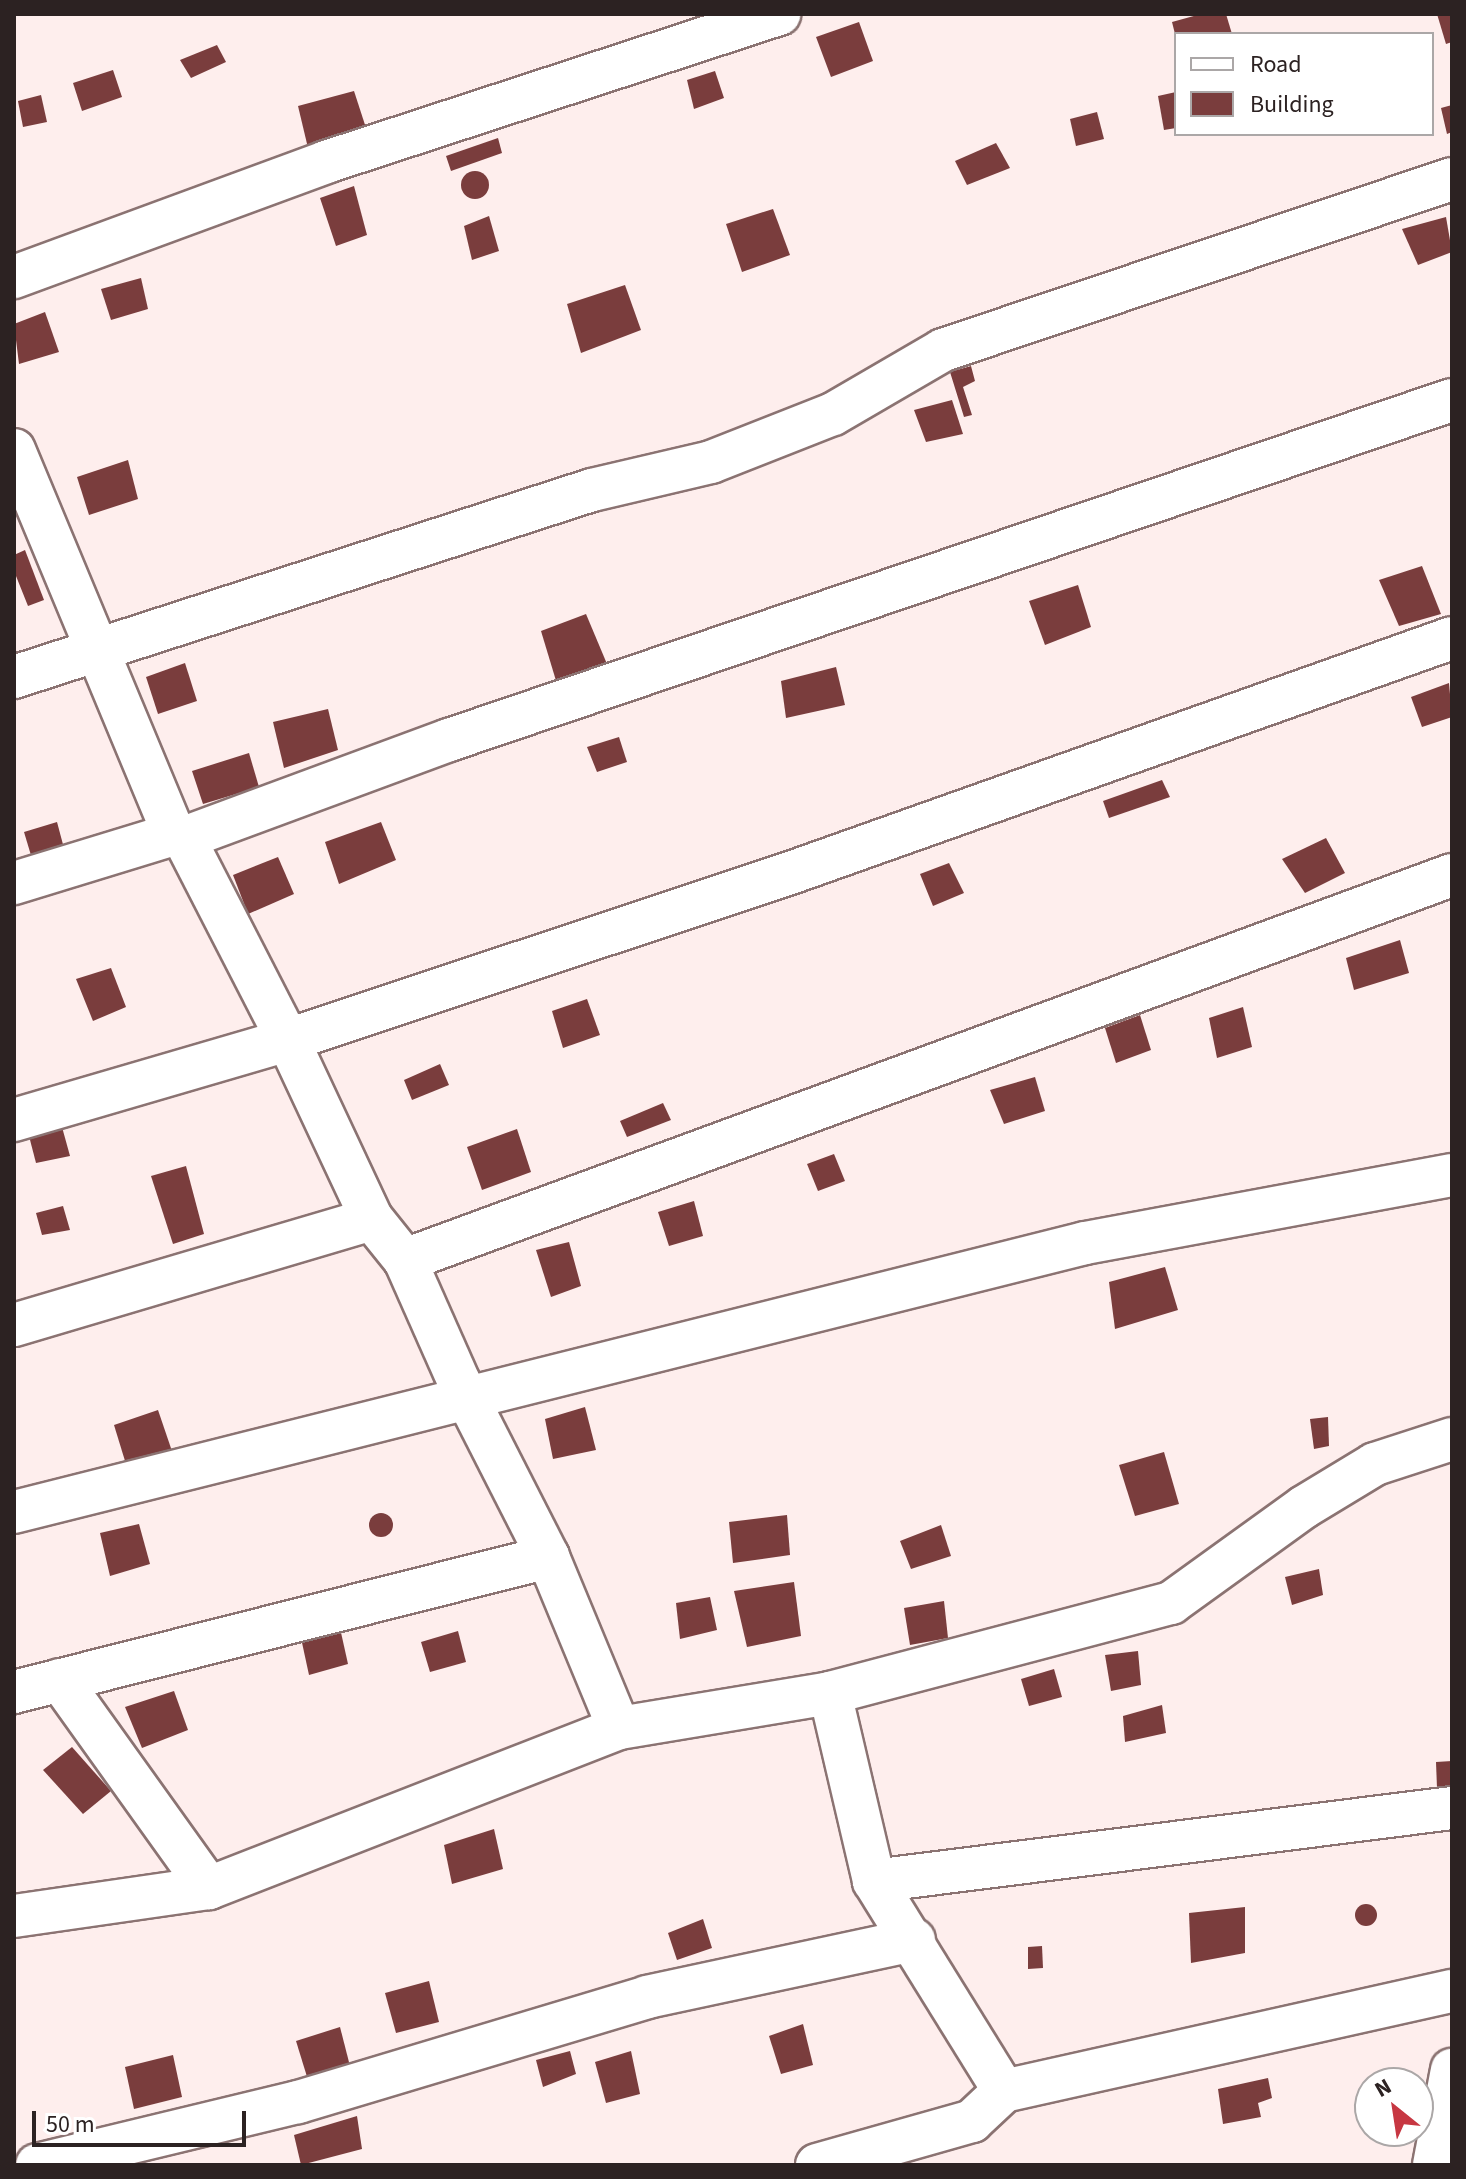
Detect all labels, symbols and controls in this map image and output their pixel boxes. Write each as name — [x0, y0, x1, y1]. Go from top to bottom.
legend — [1174, 32, 1434, 136]
text: Road — [1250, 47, 1302, 82]
text: Building — [1250, 87, 1334, 122]
north arrow — [1354, 2067, 1434, 2147]
text: N — [1369, 2070, 1397, 2105]
scale bar — [36, 2095, 250, 2145]
text: 50 m — [46, 2107, 95, 2142]

